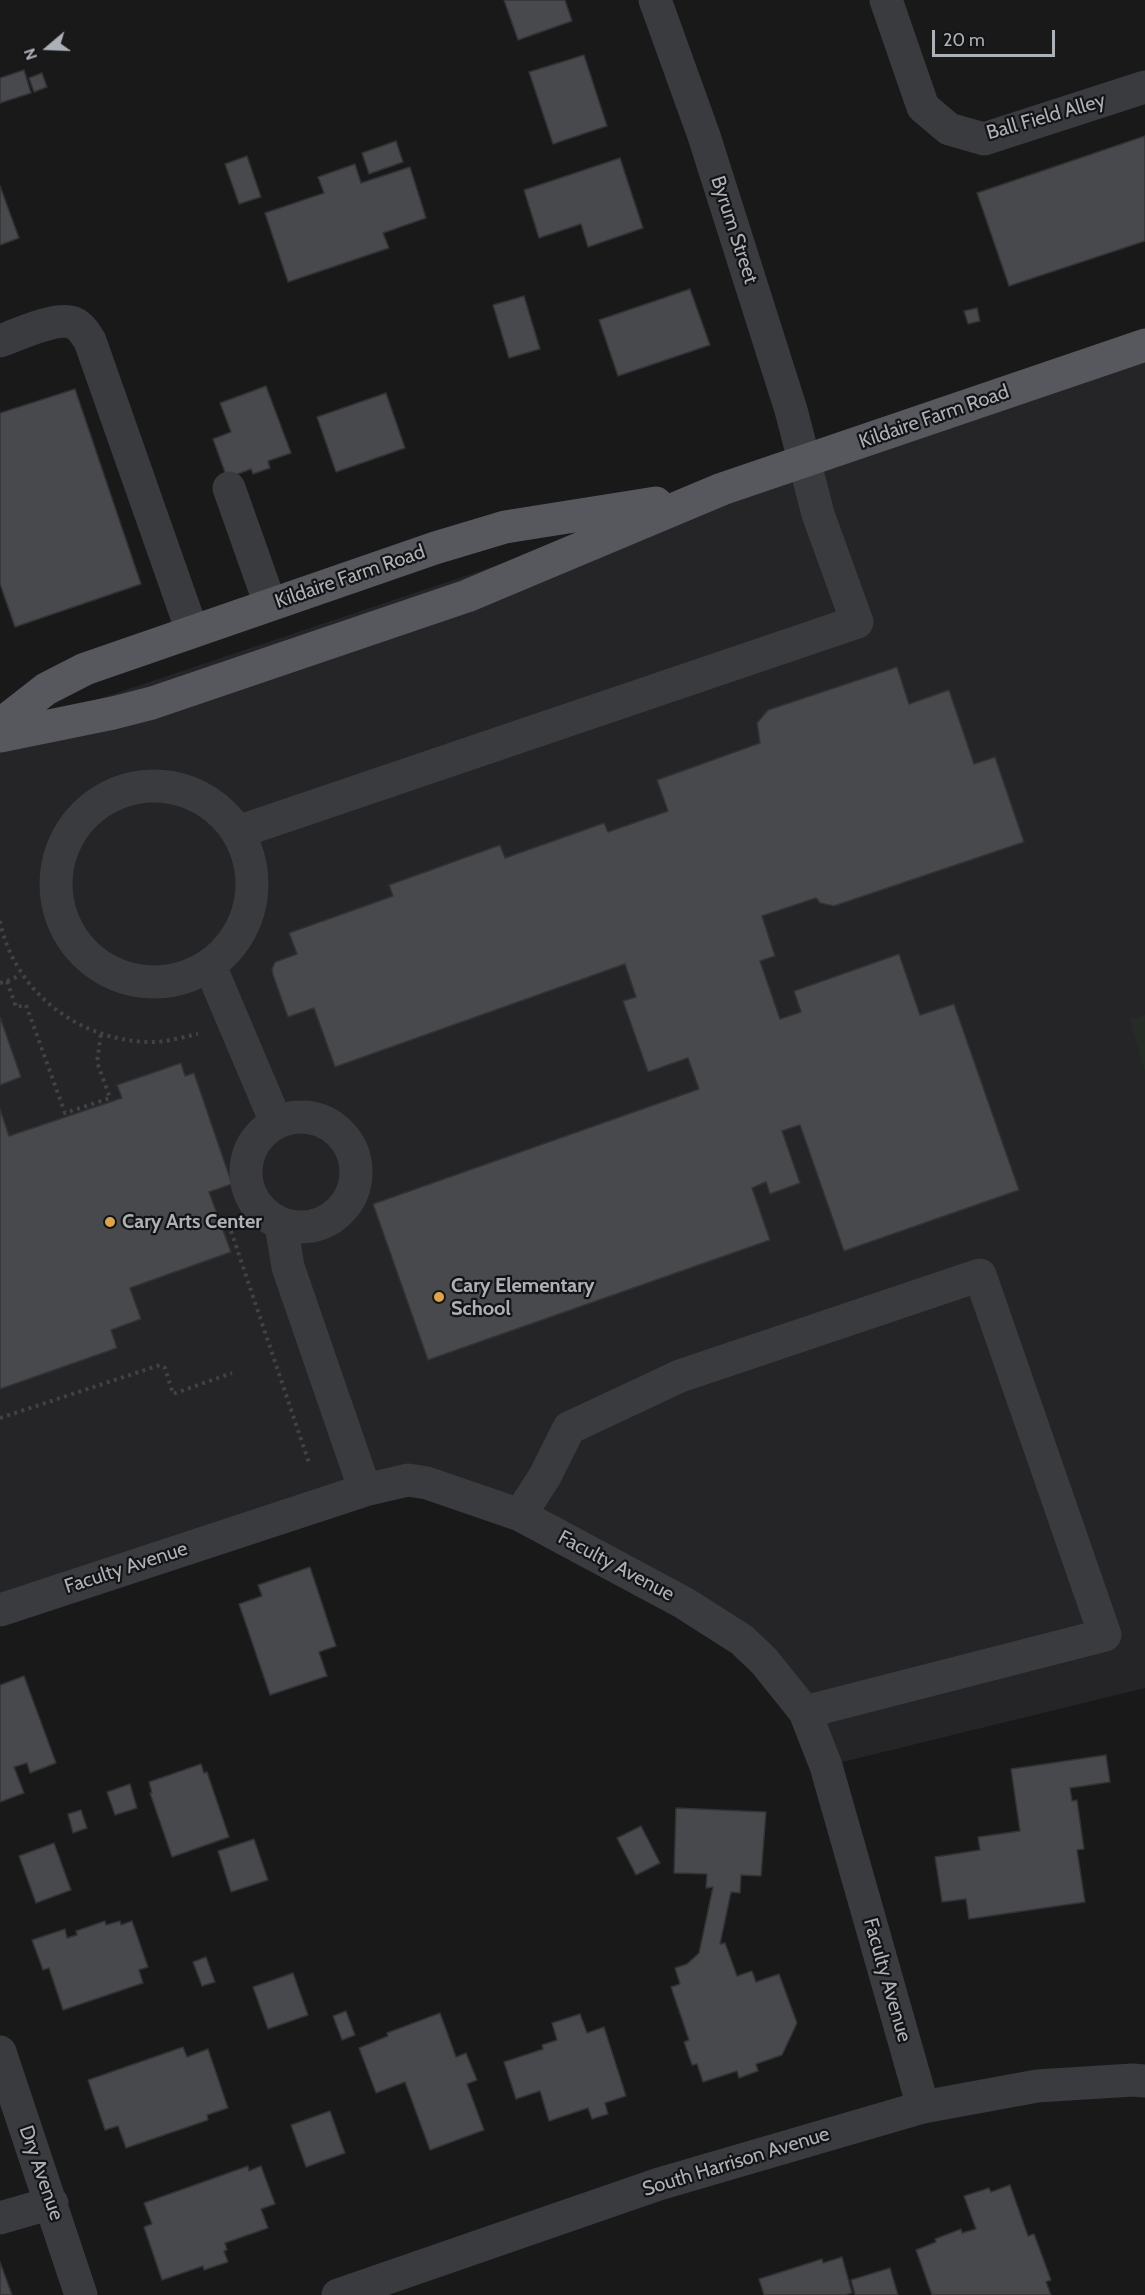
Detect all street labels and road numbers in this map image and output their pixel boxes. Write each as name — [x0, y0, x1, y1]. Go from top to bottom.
street label: Ball Field Alley — [984, 89, 1108, 145]
street label: Byrum Street — [705, 173, 763, 287]
street label: Kildaire Farm Road — [856, 380, 1012, 454]
street label: Kildaire Farm Road — [272, 540, 428, 614]
street label: Faculty Avenue — [554, 1525, 678, 1607]
street label: Faculty Avenue — [61, 1537, 191, 1599]
street label: Faculty Avenue — [858, 1915, 916, 2045]
street label: Dry Avenue — [14, 2122, 68, 2224]
street label: South Harrison Avenue — [640, 2122, 832, 2202]

